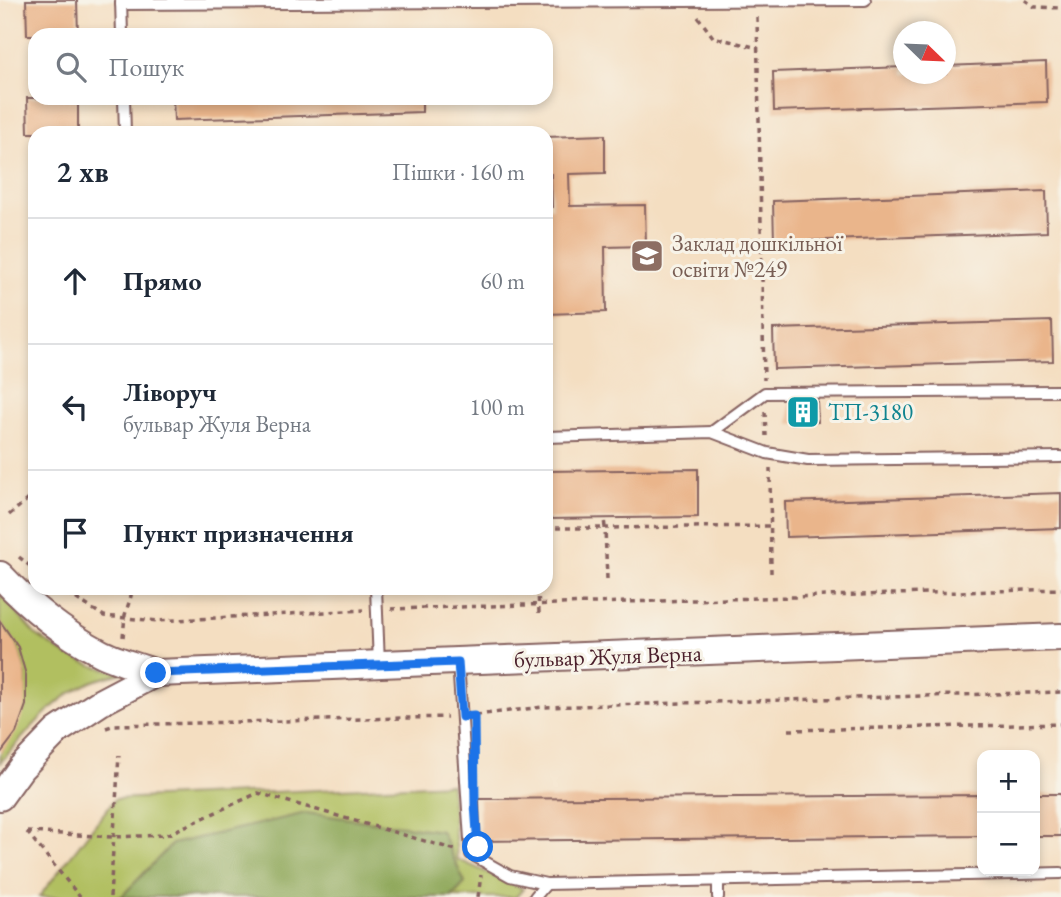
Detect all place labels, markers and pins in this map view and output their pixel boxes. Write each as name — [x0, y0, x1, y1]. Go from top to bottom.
place label: Заклад дошкільної освіти №249 — [672, 228, 844, 284]
school or university icon: Заклад дошкільної освіти №249 — [628, 237, 666, 275]
building icon: ТП-3180 — [784, 393, 822, 431]
place label: ТП-3180 — [828, 397, 913, 427]

